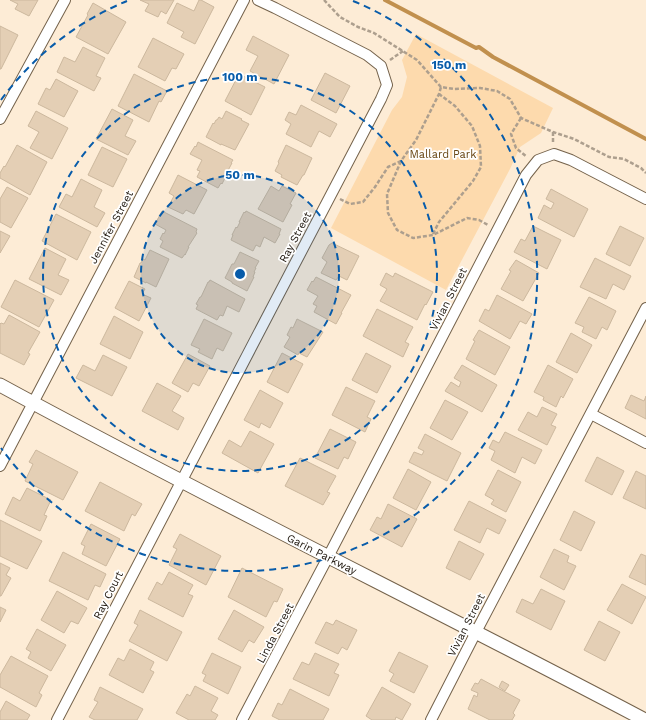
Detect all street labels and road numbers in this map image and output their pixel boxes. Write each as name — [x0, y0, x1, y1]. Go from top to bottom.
street label: Jennifer Street — [87, 188, 136, 266]
street label: Ray Street — [277, 209, 314, 265]
street label: Vivian Street — [427, 265, 470, 333]
street label: Garin Parkway — [285, 531, 359, 578]
street label: Ray Court — [91, 569, 126, 621]
street label: Vivian Street — [445, 591, 488, 659]
street label: Linda Street — [254, 601, 297, 665]

